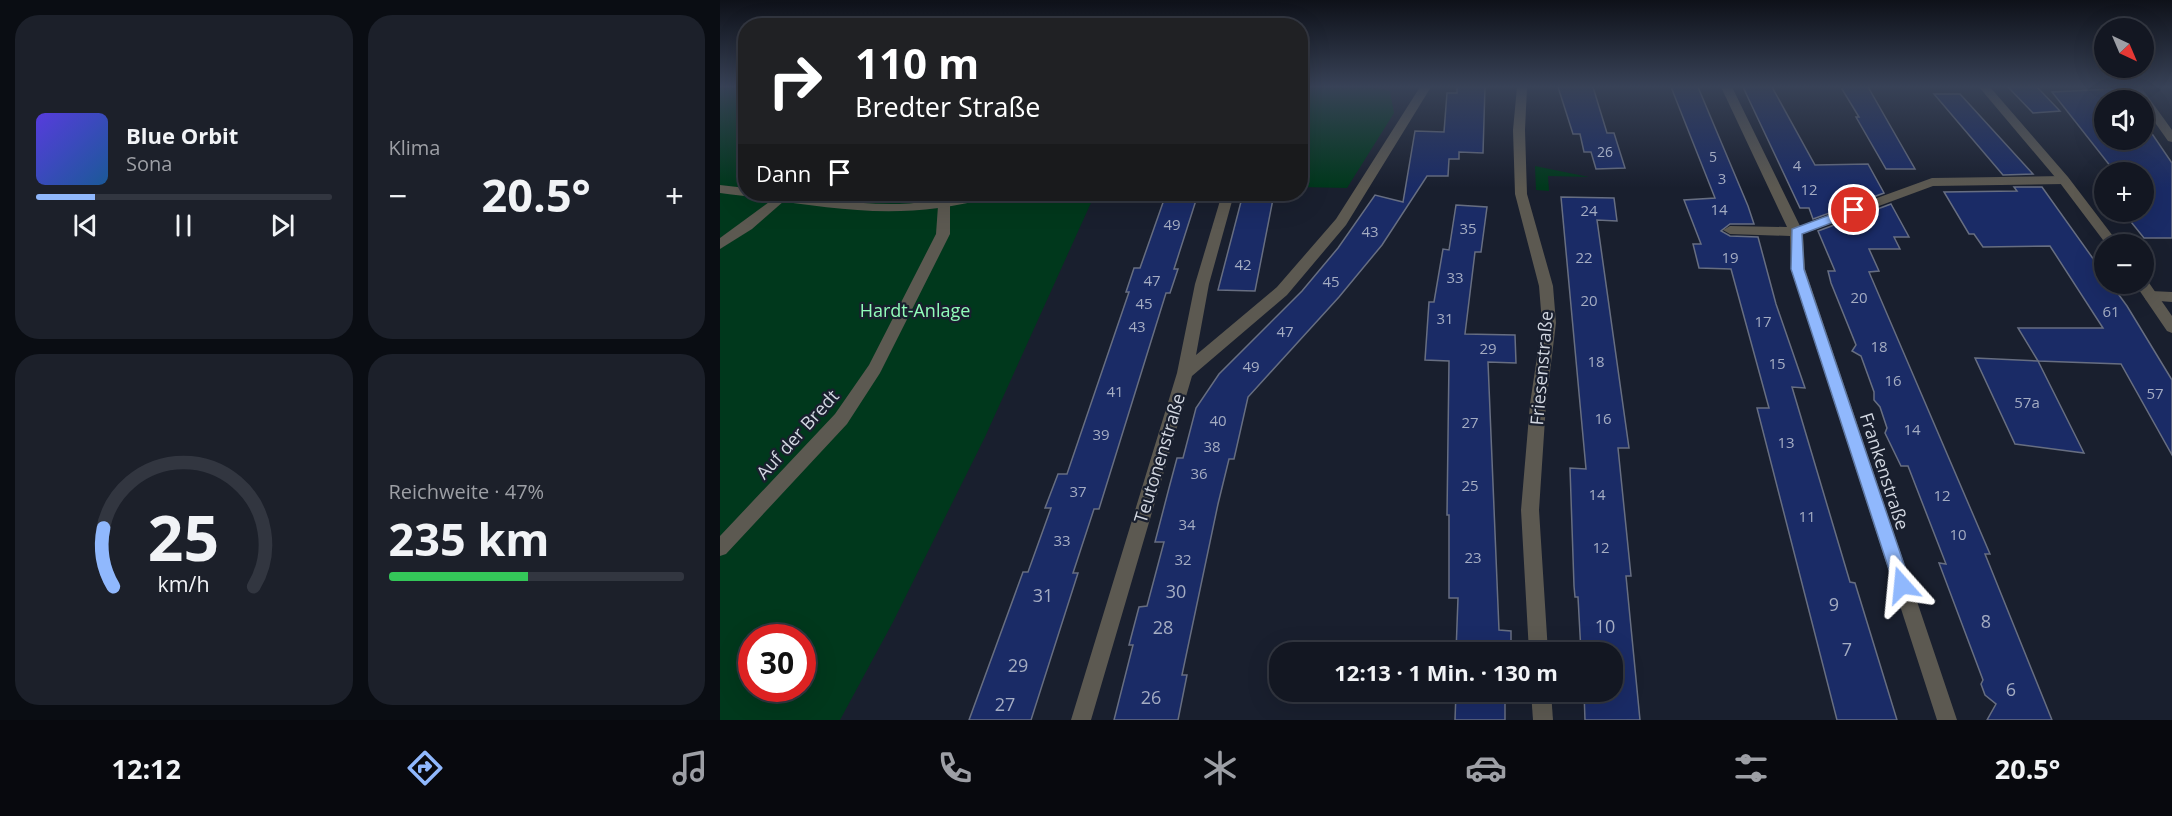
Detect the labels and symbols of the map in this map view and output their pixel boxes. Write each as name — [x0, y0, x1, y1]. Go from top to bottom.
north arrow — [2094, 18, 2154, 78]
house number: 26 — [1597, 142, 1613, 161]
house number: 5 — [1709, 147, 1717, 166]
house number: 4 — [1793, 155, 1802, 175]
house number: 3 — [1718, 168, 1726, 188]
house number: 12 — [1800, 179, 1818, 199]
pin — [1828, 184, 1879, 235]
house number: 14 — [1710, 199, 1728, 219]
house number: 24 — [1580, 200, 1598, 220]
house number: 49 — [1163, 214, 1181, 234]
house number: 35 — [1459, 218, 1477, 238]
house number: 43 — [1361, 221, 1379, 241]
house number: 22 — [1575, 247, 1593, 267]
house number: 19 — [1721, 247, 1739, 267]
house number: 42 — [1234, 254, 1252, 274]
house number: 33 — [1446, 267, 1464, 287]
house number: 47 — [1143, 270, 1161, 290]
house number: 45 — [1322, 271, 1340, 291]
house number: 20 — [1850, 287, 1868, 307]
house number: 20 — [1580, 290, 1598, 310]
house number: 45 — [1135, 293, 1153, 313]
park label: Hardt-Anlage — [860, 298, 970, 322]
house number: 61 — [2102, 301, 2120, 321]
house number: 31 — [1436, 308, 1454, 328]
street label: Friesenstraße — [1524, 310, 1558, 426]
house number: 17 — [1754, 311, 1772, 331]
house number: 43 — [1128, 316, 1146, 336]
house number: 47 — [1276, 321, 1294, 341]
house number: 18 — [1870, 336, 1888, 356]
house number: 29 — [1479, 338, 1497, 358]
house number: 18 — [1587, 351, 1605, 371]
house number: 15 — [1768, 353, 1786, 373]
house number: 49 — [1242, 356, 1260, 376]
house number: 16 — [1884, 370, 1902, 390]
house number: 41 — [1106, 381, 1124, 401]
house number: 57 — [2146, 383, 2164, 403]
street label: Auf der Bredt — [750, 384, 844, 484]
street label: Teutonenstraße — [1128, 390, 1190, 526]
house number: 57a — [2014, 392, 2040, 412]
house number: 16 — [1594, 408, 1612, 428]
street label: Frankenstraße — [1855, 409, 1915, 533]
house number: 40 — [1209, 410, 1227, 430]
house number: 27 — [1461, 412, 1479, 432]
house number: 14 — [1903, 419, 1921, 439]
house number: 39 — [1092, 424, 1110, 444]
house number: 13 — [1777, 432, 1795, 452]
house number: 38 — [1203, 436, 1221, 456]
house number: 36 — [1190, 463, 1208, 483]
house number: 25 — [1461, 475, 1479, 495]
house number: 37 — [1069, 481, 1087, 501]
house number: 14 — [1588, 484, 1606, 504]
house number: 12 — [1933, 485, 1951, 505]
house number: 11 — [1798, 506, 1816, 526]
house number: 34 — [1178, 514, 1196, 534]
house number: 10 — [1949, 524, 1967, 544]
house number: 33 — [1053, 530, 1071, 550]
house number: 12 — [1592, 537, 1610, 557]
house number: 23 — [1464, 547, 1482, 567]
house number: 32 — [1174, 549, 1192, 569]
position arrow — [1870, 553, 1934, 617]
house number: 30 — [1166, 579, 1186, 603]
house number: 31 — [1033, 583, 1053, 607]
house number: 9 — [1829, 592, 1839, 616]
house number: 8 — [1981, 609, 1991, 633]
house number: 10 — [1595, 614, 1615, 638]
house number: 28 — [1153, 615, 1173, 639]
speed limit sign: 30 — [738, 624, 816, 702]
house number: 7 — [1842, 637, 1852, 661]
house number: 29 — [1008, 653, 1028, 677]
house number: 6 — [2006, 677, 2016, 701]
house number: 26 — [1141, 685, 1161, 709]
house number: 27 — [995, 692, 1015, 716]

